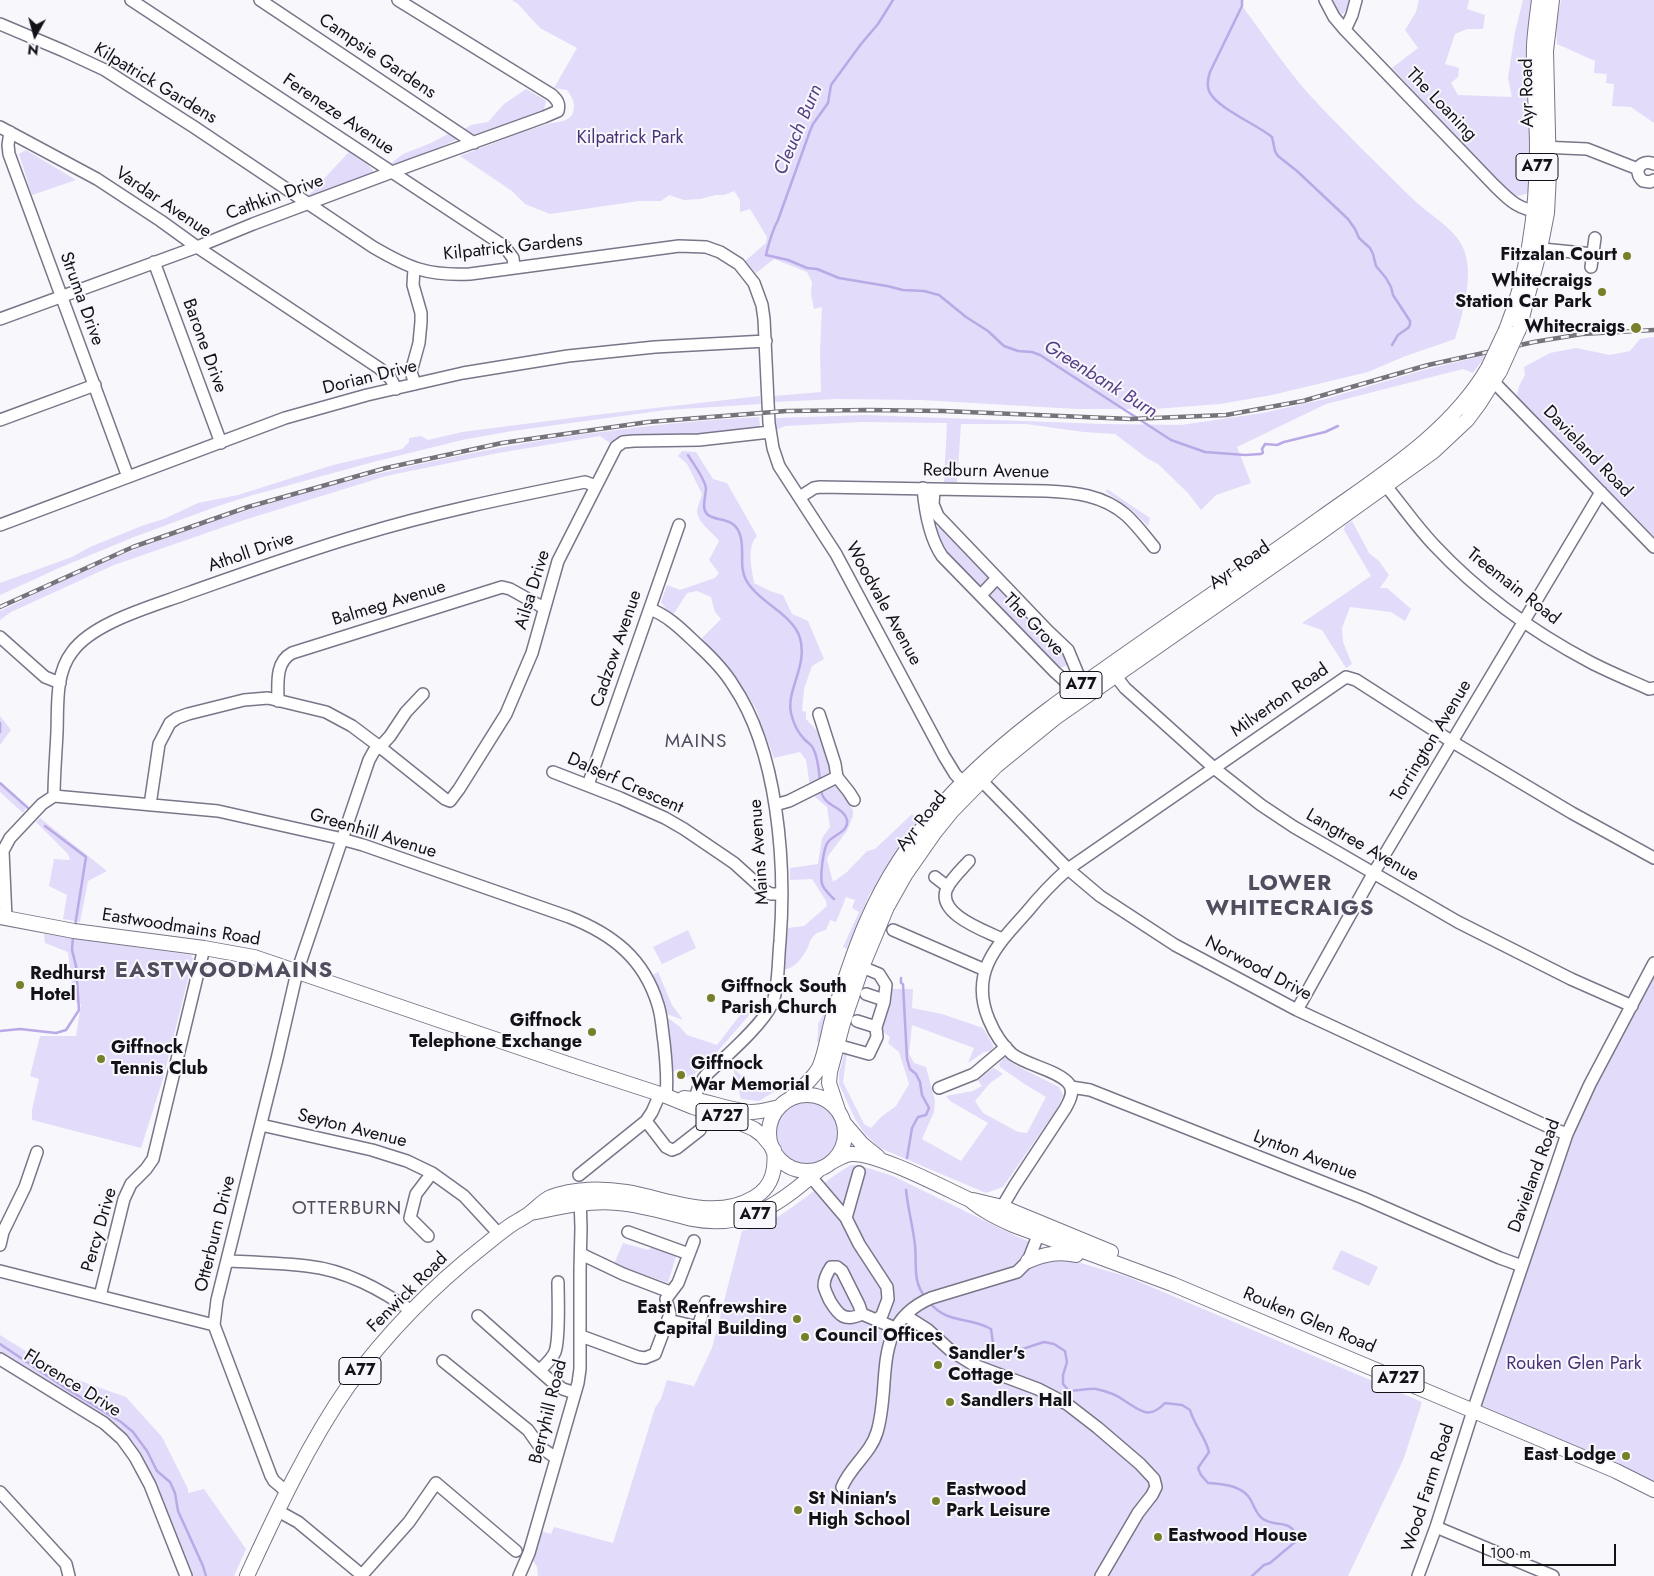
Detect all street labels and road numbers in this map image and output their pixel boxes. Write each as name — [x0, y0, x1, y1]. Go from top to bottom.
street label: Campsie Gardens — [314, 10, 440, 104]
street label: Kilpatrick Gardens — [89, 39, 221, 129]
street label: Ayr Road — [1517, 58, 1539, 128]
street label: The Loaning — [1401, 64, 1481, 146]
street label: Fereneze Avenue — [278, 70, 398, 160]
road number: A77 — [1516, 154, 1558, 180]
street label: Vardar Avenue — [111, 163, 215, 243]
street label: Cathkin Drive — [223, 170, 327, 226]
street label: Kilpatrick Gardens — [442, 230, 584, 266]
street label: Struma Drive — [54, 249, 108, 349]
street label: Barone Drive — [177, 296, 231, 396]
street label: Dorian Drive — [321, 356, 419, 400]
street label: Davieland Road — [1538, 402, 1636, 502]
street label: Redburn Avenue — [923, 460, 1049, 484]
street label: Atholl Drive — [205, 528, 297, 578]
street label: Ayr Road — [1205, 537, 1275, 595]
street label: Woodvale Avenue — [840, 539, 926, 669]
street label: Treemain Road — [1462, 544, 1564, 630]
street label: Ailsa Drive — [511, 548, 555, 632]
street label: Balmeg Avenue — [329, 576, 449, 632]
street label: Cadzow Avenue — [587, 588, 647, 710]
street label: The Grove — [998, 589, 1068, 661]
street label: Milverton Road — [1227, 659, 1333, 743]
road number: A77 — [1060, 672, 1102, 698]
street label: Torrington Avenue — [1387, 676, 1477, 806]
street label: Dalserf Crescent — [564, 749, 686, 819]
street label: Ayr Road — [892, 788, 952, 856]
street label: Mains Avenue — [746, 798, 774, 906]
street label: Greenhill Avenue — [307, 804, 439, 864]
street label: Langtree Avenue — [1302, 805, 1422, 887]
street label: Eastwoodmains Road — [100, 905, 262, 951]
street label: Norwood Drive — [1201, 932, 1315, 1006]
road number: A727 — [696, 1104, 748, 1130]
street label: Seyton Avenue — [295, 1105, 409, 1153]
street label: Davieland Road — [1504, 1116, 1566, 1236]
street label: Lynton Avenue — [1250, 1126, 1360, 1186]
street label: Otterburn Drive — [191, 1174, 241, 1294]
street label: Percy Drive — [78, 1185, 122, 1275]
road number: A77 — [734, 1202, 776, 1228]
street label: Fenwick Road — [363, 1248, 453, 1338]
street label: Rouken Glen Road — [1239, 1283, 1379, 1359]
street label: Florence Drive — [19, 1345, 125, 1423]
road number: A77 — [339, 1358, 381, 1384]
street label: Berryhill Road — [526, 1358, 572, 1466]
road number: A727 — [1372, 1366, 1424, 1392]
street label: Wood Farm Road — [1398, 1421, 1460, 1555]

